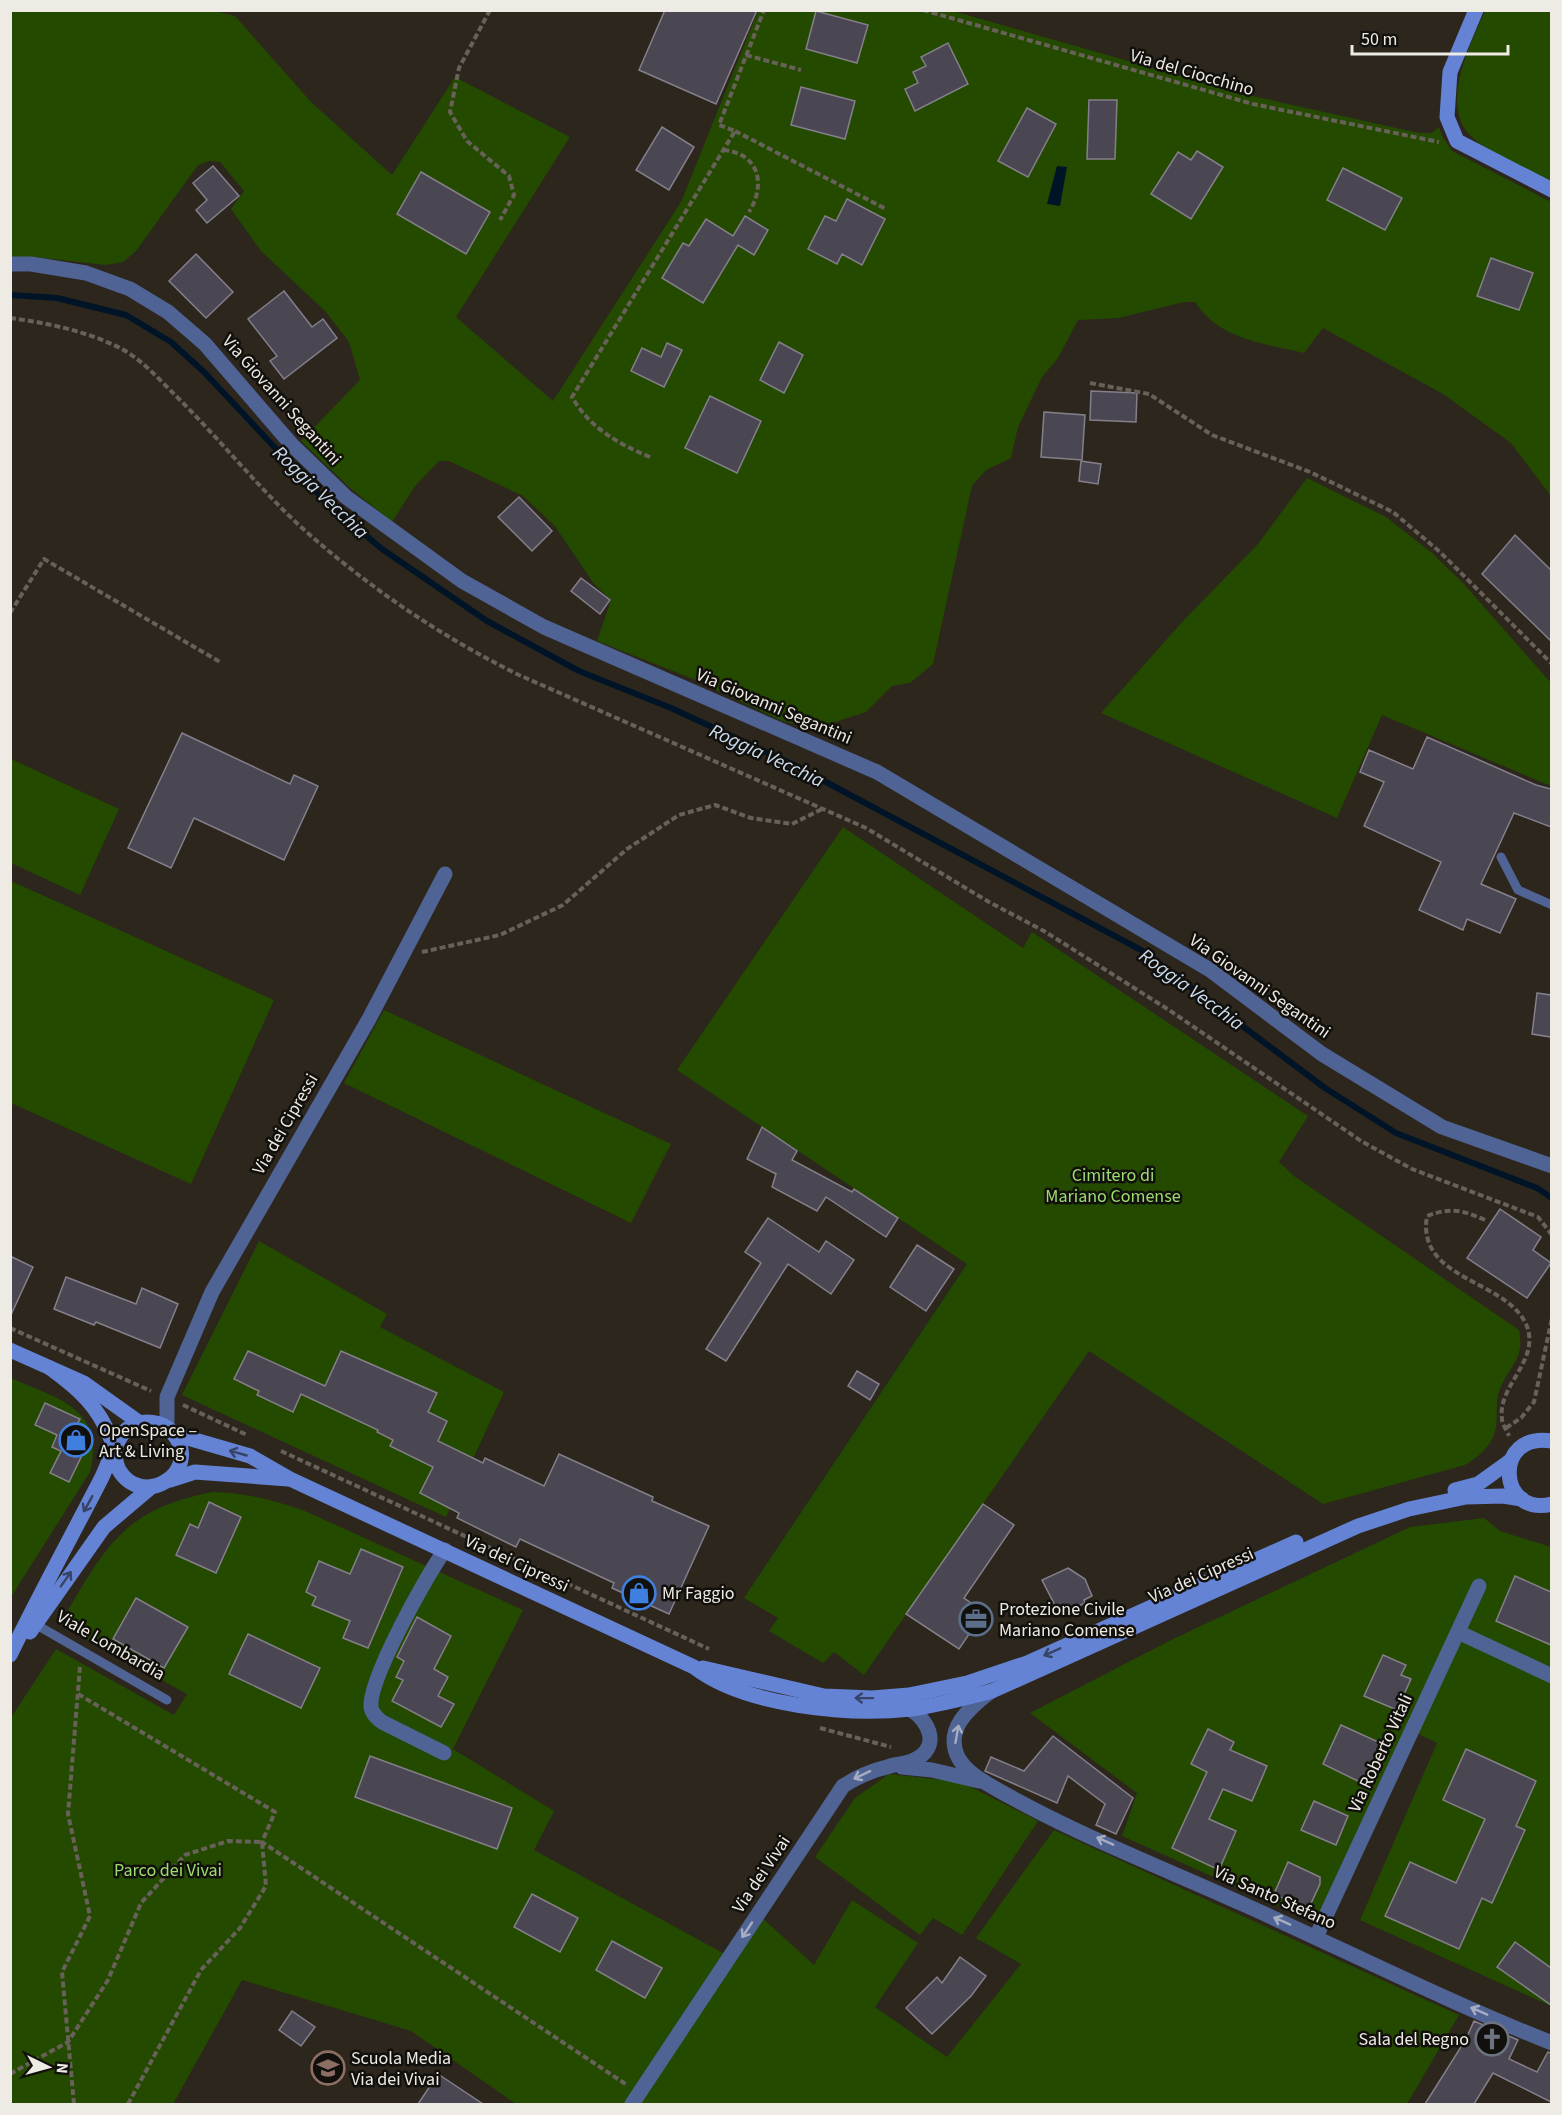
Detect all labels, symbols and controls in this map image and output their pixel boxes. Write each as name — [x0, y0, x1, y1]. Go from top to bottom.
scale bar — [1352, 18, 1508, 56]
text: 50 m — [1361, 27, 1397, 52]
street label: Via del Ciocchino — [1127, 43, 1257, 102]
street label: Via Giovanni Segantini — [216, 330, 347, 471]
water label: Roggia Vecchia — [266, 440, 375, 546]
street label: Via Giovanni Segantini — [692, 662, 856, 751]
water label: Roggia Vecchia — [705, 717, 829, 795]
street label: Via Giovanni Segantini — [1184, 928, 1335, 1045]
water label: Roggia Vecchia — [1133, 942, 1250, 1038]
street label: Via dei Cipressi — [246, 1069, 324, 1179]
park label: Cimitero di Mariano Comense — [1045, 1163, 1181, 1209]
place label: OpenSpace – Art & Living — [99, 1418, 197, 1464]
shop icon: OpenSpace – Art & Living — [58, 1422, 94, 1458]
one-way arrow — [229, 1446, 248, 1458]
one-way arrow — [82, 1494, 93, 1512]
street label: Via dei Cipressi — [461, 1528, 573, 1599]
street label: Via dei Cipressi — [1145, 1541, 1258, 1610]
one-way arrow — [60, 1572, 72, 1588]
shop icon: Mr Faggio — [621, 1575, 657, 1611]
place label: Mr Faggio — [662, 1581, 735, 1606]
place label: Protezione Civile Mariano Comense — [999, 1597, 1134, 1643]
office icon: Protezione Civile Mariano Comense — [958, 1601, 994, 1637]
street label: Viale Lombardia — [52, 1604, 170, 1687]
one-way arrow — [1043, 1646, 1061, 1658]
street label: Via Roberto Vitali — [1342, 1690, 1419, 1816]
one-way arrow — [854, 1692, 874, 1703]
one-way arrow — [951, 1724, 962, 1744]
one-way arrow — [854, 1770, 872, 1782]
street label: Via dei Vivai — [726, 1831, 797, 1918]
one-way arrow — [1096, 1835, 1114, 1846]
park label: Parco dei Vivai — [114, 1858, 222, 1883]
street label: Via Santo Stefano — [1210, 1859, 1340, 1936]
one-way arrow — [1274, 1915, 1292, 1927]
one-way arrow — [741, 1921, 753, 1937]
one-way arrow — [1470, 2004, 1488, 2015]
church icon: Sala del Regno — [1474, 2021, 1510, 2057]
place label: Sala del Regno — [1358, 2027, 1469, 2052]
north arrow — [18, 2037, 78, 2097]
place label: Scuola Media Via dei Vivai — [351, 2046, 451, 2092]
school or university icon: Scuola Media Via dei Vivai — [310, 2050, 346, 2086]
text: N — [51, 2062, 73, 2074]

